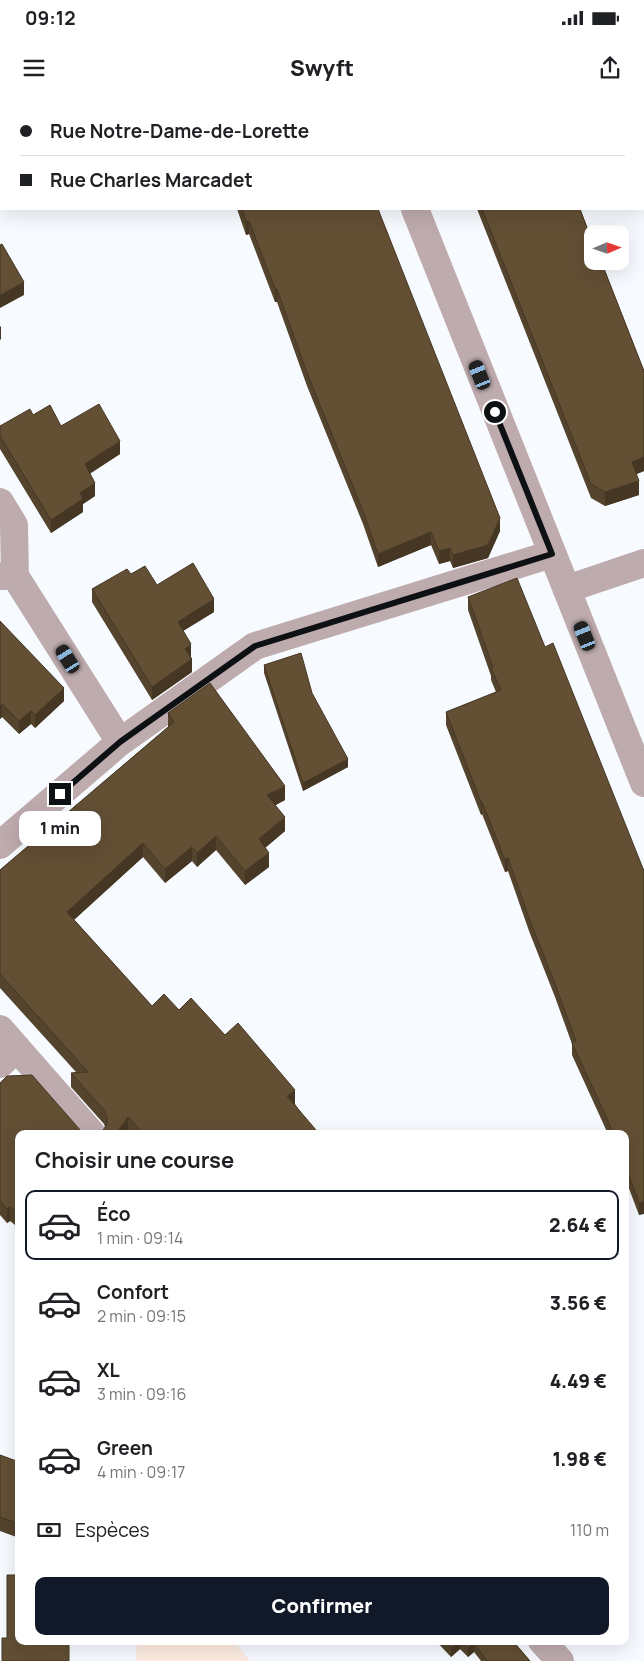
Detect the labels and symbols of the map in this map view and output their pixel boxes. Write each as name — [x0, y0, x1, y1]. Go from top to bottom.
north arrow — [584, 225, 629, 270]
car — [467, 358, 492, 392]
route start — [484, 401, 506, 423]
car — [572, 619, 597, 653]
car — [53, 642, 82, 676]
route end — [49, 783, 71, 805]
callout: 1 min — [19, 812, 101, 846]

